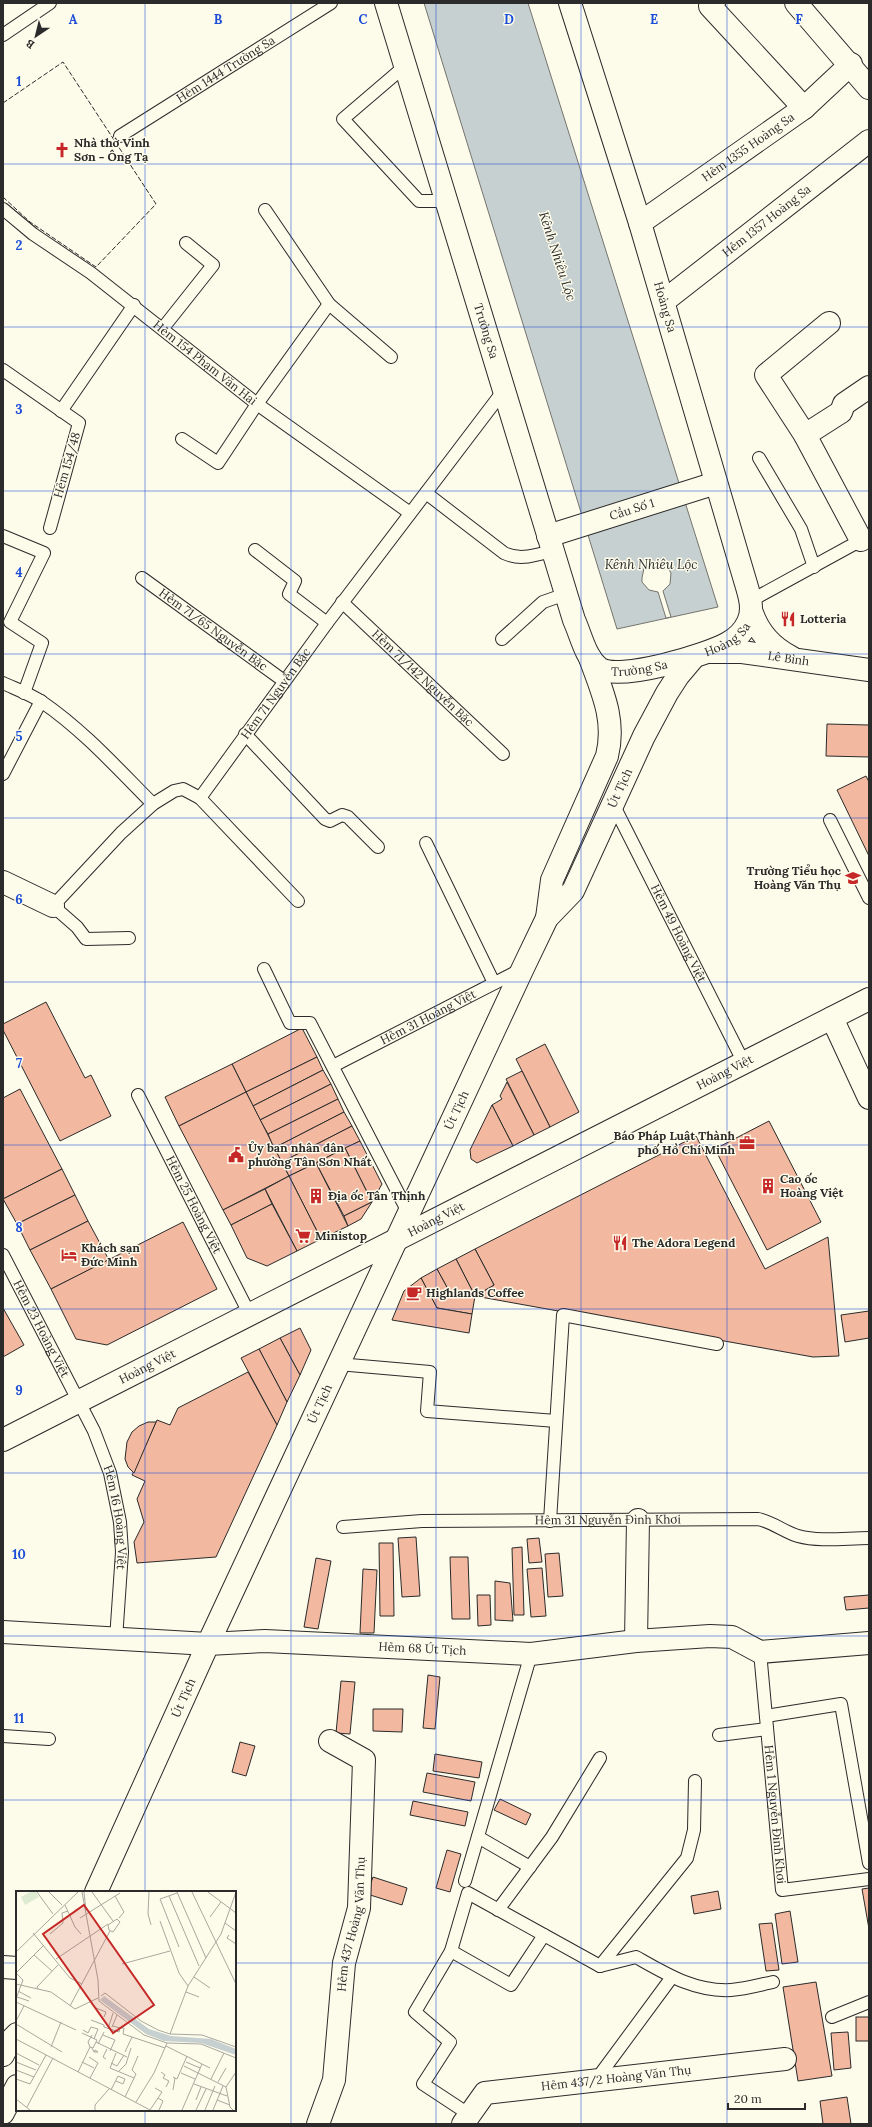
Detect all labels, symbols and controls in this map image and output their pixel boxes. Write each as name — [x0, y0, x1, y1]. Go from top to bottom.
text: A — [69, 11, 78, 28]
text: B — [214, 11, 223, 28]
text: C — [359, 11, 368, 28]
text: D — [504, 11, 514, 28]
text: E — [650, 11, 658, 28]
text: F — [795, 11, 803, 28]
north arrow — [16, 16, 56, 56]
street label: Hẻm 1444 Trường Sa — [173, 32, 278, 106]
text: B — [23, 36, 37, 52]
text: 1 — [16, 73, 22, 90]
street label: Hẻm 1355 Hoàng Sa — [699, 109, 797, 184]
place label: Nhà thờ Vinh Sơn - Ông Tạ — [74, 135, 150, 164]
church icon: Nhà thờ Vinh Sơn - Ông Tạ — [53, 141, 71, 159]
street label: Hẻm 1357 Hoàng Sa — [719, 181, 814, 260]
water label: Kênh Nhiêu Lộc — [535, 209, 580, 303]
text: 2 — [16, 237, 23, 254]
street label: Hoàng Sa — [651, 280, 680, 334]
street label: Trường Sa — [471, 301, 502, 360]
street label: Hẻm 154 Phạm Văn Hai — [150, 317, 260, 408]
text: 3 — [15, 401, 23, 418]
street label: Hẻm 154/48 — [50, 430, 84, 500]
street label: Cầu Số 1 — [607, 495, 656, 523]
water label: Kênh Nhiêu Lộc — [605, 556, 697, 573]
text: 4 — [15, 564, 23, 581]
street label: Hẻm 71/65 Nguyễn Bặc — [156, 585, 271, 674]
restaurant icon: Lotteria — [779, 610, 797, 628]
place label: Lotteria — [800, 611, 847, 626]
street label: Hoàng Sa — [702, 620, 753, 659]
street label: Hẻm 71/142 Nguyễn Bặc — [369, 626, 477, 729]
street label: Hẻm 71 Nguyễn Bặc — [237, 645, 313, 742]
street label: Lê Bình — [767, 648, 810, 668]
street label: Trường Sa — [611, 656, 669, 679]
text: 5 — [15, 728, 23, 745]
street label: Út Tịch — [604, 766, 635, 810]
place label: Trường Tiểu học Hoàng Văn Thụ — [747, 863, 842, 892]
school or university icon: Trường Tiểu học Hoàng Văn Thụ — [844, 869, 862, 887]
street label: Hẻm 49 Hoàng Việt — [648, 882, 710, 985]
text: 6 — [15, 891, 23, 908]
street label: Hẻm 31 Hoàng Việt — [378, 986, 479, 1047]
street label: Hoàng Việt — [694, 1051, 756, 1093]
text: 7 — [16, 1055, 22, 1072]
street label: Út Tịch — [441, 1088, 472, 1132]
place label: Báo Pháp Luật Thành phố Hồ Chí Minh — [614, 1128, 736, 1157]
office icon: Báo Pháp Luật Thành phố Hồ Chí Minh — [738, 1134, 756, 1152]
place label: Ủy ban nhân dân phường Tân Sơn Nhất — [248, 1140, 373, 1169]
public building icon: Ủy ban nhân dân phường Tân Sơn Nhất — [227, 1146, 245, 1164]
street label: Hẻm 25 Hoàng Việt — [163, 1153, 225, 1256]
place label: Cao ốc Hoàng Việt — [780, 1171, 845, 1200]
building icon: Cao ốc Hoàng Việt — [759, 1177, 777, 1195]
building icon: Địa ốc Tân Thịnh — [307, 1187, 325, 1205]
place label: Địa ốc Tân Thịnh — [328, 1188, 426, 1203]
street label: Hoàng Việt — [405, 1198, 467, 1240]
text: 8 — [15, 1219, 23, 1236]
supermarket icon: Ministop — [294, 1227, 312, 1245]
place label: Ministop — [315, 1228, 367, 1243]
restaurant icon: The Adora Legend — [611, 1234, 629, 1252]
place label: The Adora Legend — [632, 1235, 735, 1250]
place label: Khách sạn Đức Minh — [81, 1240, 140, 1269]
hotel icon: Khách sạn Đức Minh — [60, 1246, 78, 1264]
street label: Hẻm 23 Hoàng Việt — [10, 1277, 73, 1380]
cafe icon: Highlands Coffee — [405, 1284, 423, 1302]
place label: Highlands Coffee — [426, 1285, 525, 1300]
street label: Hoàng Việt — [116, 1345, 178, 1387]
text: 9 — [15, 1382, 23, 1399]
street label: Út Tịch — [304, 1382, 335, 1426]
street label: Hẻm 16 Hoàng Việt — [101, 1463, 130, 1571]
street label: Hẻm 31 Nguyễn Đình Khơi — [535, 1511, 681, 1527]
text: 10 — [12, 1546, 26, 1563]
street label: Hẻm 68 Út Tịch — [378, 1639, 467, 1658]
street label: Út Tịch — [168, 1676, 199, 1720]
text: 11 — [14, 1710, 24, 1727]
street label: Hẻm 1 Nguyễn Đình Khơi — [762, 1744, 789, 1884]
street label: Hẻm 437 Hoàng Văn Thụ — [334, 1856, 368, 1992]
inset map — [16, 1891, 236, 2111]
street label: Hẻm 437/2 Hoàng Văn Thụ — [540, 2062, 692, 2094]
scale bar — [728, 2085, 805, 2111]
text: 20 m — [734, 2091, 762, 2106]

